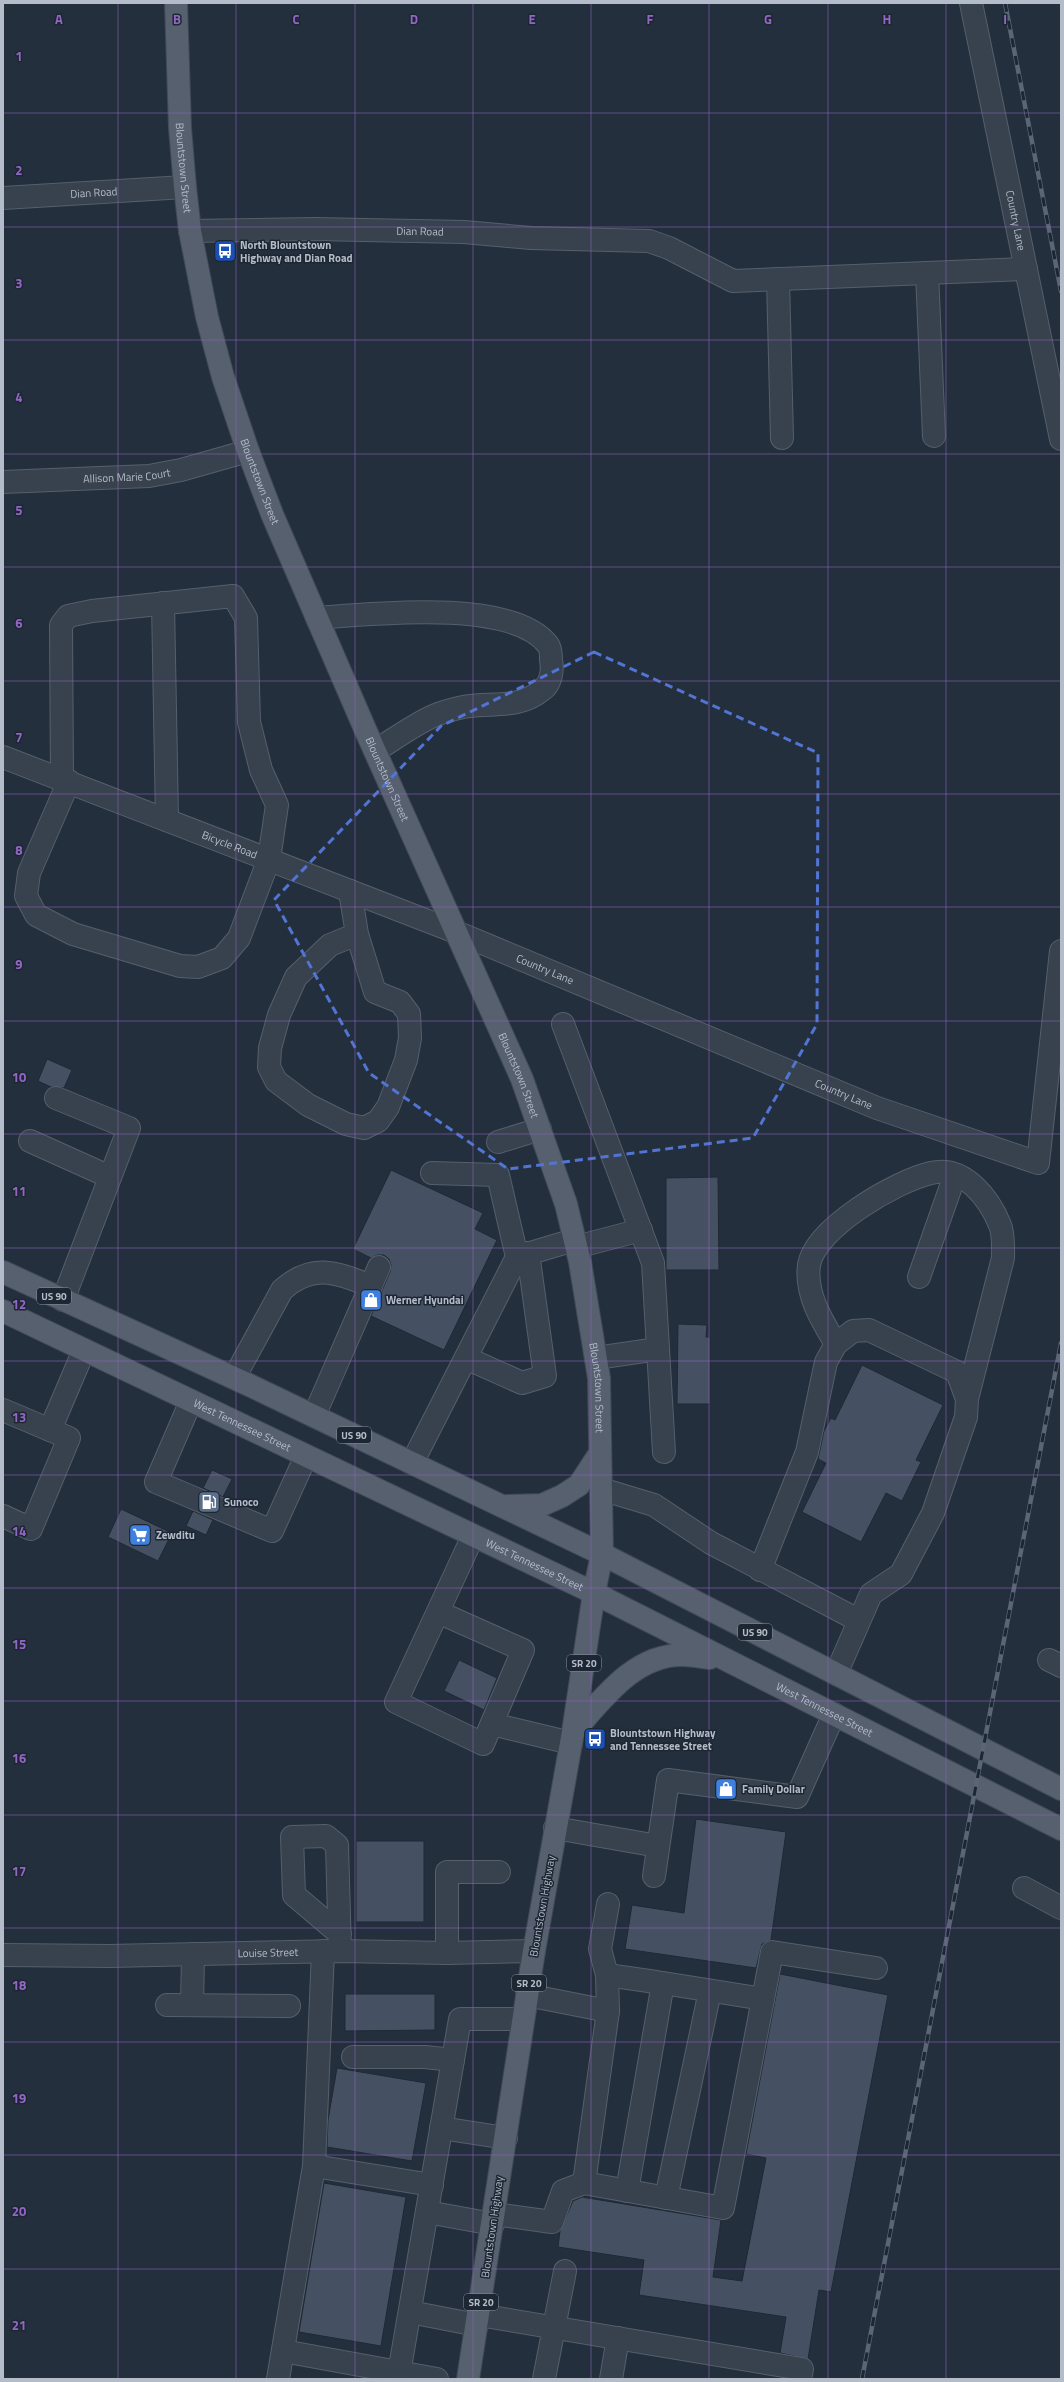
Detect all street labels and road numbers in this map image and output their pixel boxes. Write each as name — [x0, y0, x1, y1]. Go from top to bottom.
street label: Blountstown Street — [172, 122, 196, 214]
street label: Dian Road — [70, 183, 118, 202]
street label: Country Lane — [1002, 189, 1030, 252]
street label: Dian Road — [396, 223, 444, 240]
street label: Blountstown Street — [236, 436, 284, 527]
street label: Allison Marie Court — [83, 464, 172, 487]
street label: Blountstown Street — [362, 734, 413, 824]
street label: Bicycle Road — [200, 827, 260, 863]
street label: Country Lane — [514, 950, 577, 989]
street label: Blountstown Street — [494, 1030, 543, 1120]
street label: Country Lane — [813, 1075, 876, 1113]
road number: US 90 — [37, 1288, 71, 1304]
street label: Blountstown Street — [585, 1341, 608, 1433]
street label: West Tennessee Street — [191, 1395, 294, 1455]
road number: US 90 — [337, 1427, 371, 1443]
street label: West Tennessee Street — [483, 1534, 586, 1595]
road number: US 90 — [738, 1624, 772, 1640]
road number: SR 20 — [567, 1655, 601, 1671]
street label: West Tennessee Street — [773, 1678, 876, 1741]
street label: Blountstown Highway — [525, 1853, 559, 1958]
street label: Louise Street — [237, 1944, 299, 1961]
road number: SR 20 — [512, 1975, 546, 1991]
street label: Blountstown Highway — [477, 2174, 507, 2279]
road number: SR 20 — [464, 2294, 498, 2310]

